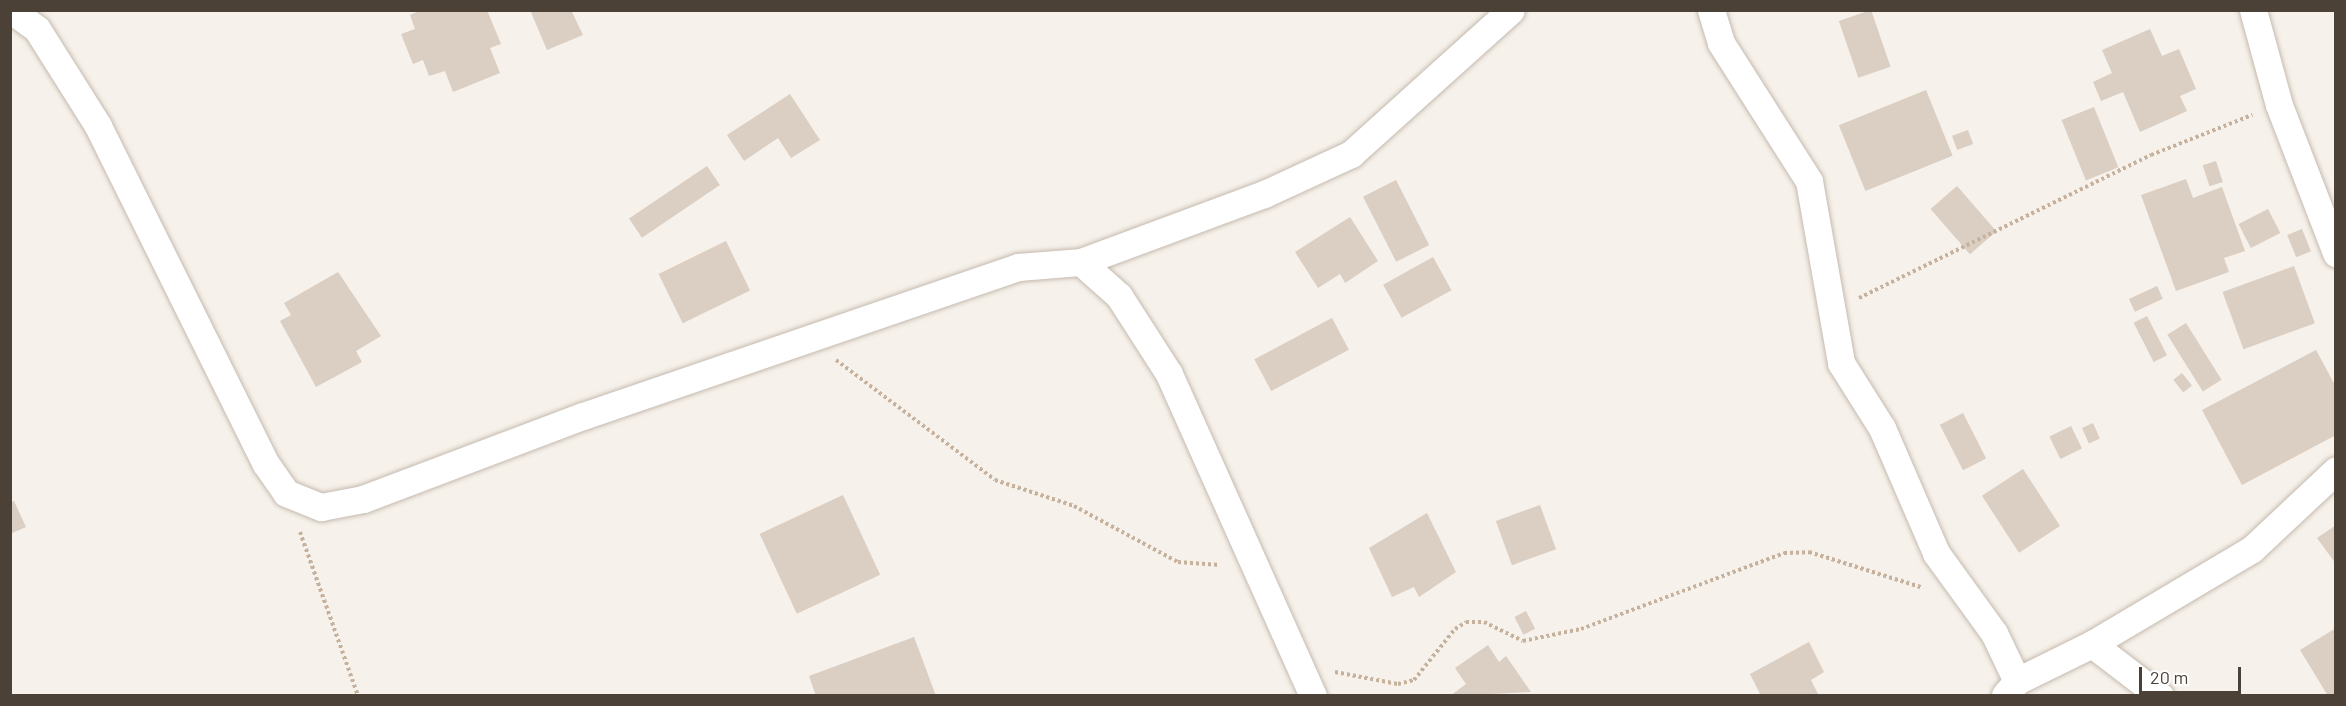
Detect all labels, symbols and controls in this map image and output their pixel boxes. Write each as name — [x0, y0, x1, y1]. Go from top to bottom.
scale bar — [2142, 655, 2244, 693]
text: 20 m — [2150, 666, 2188, 688]

